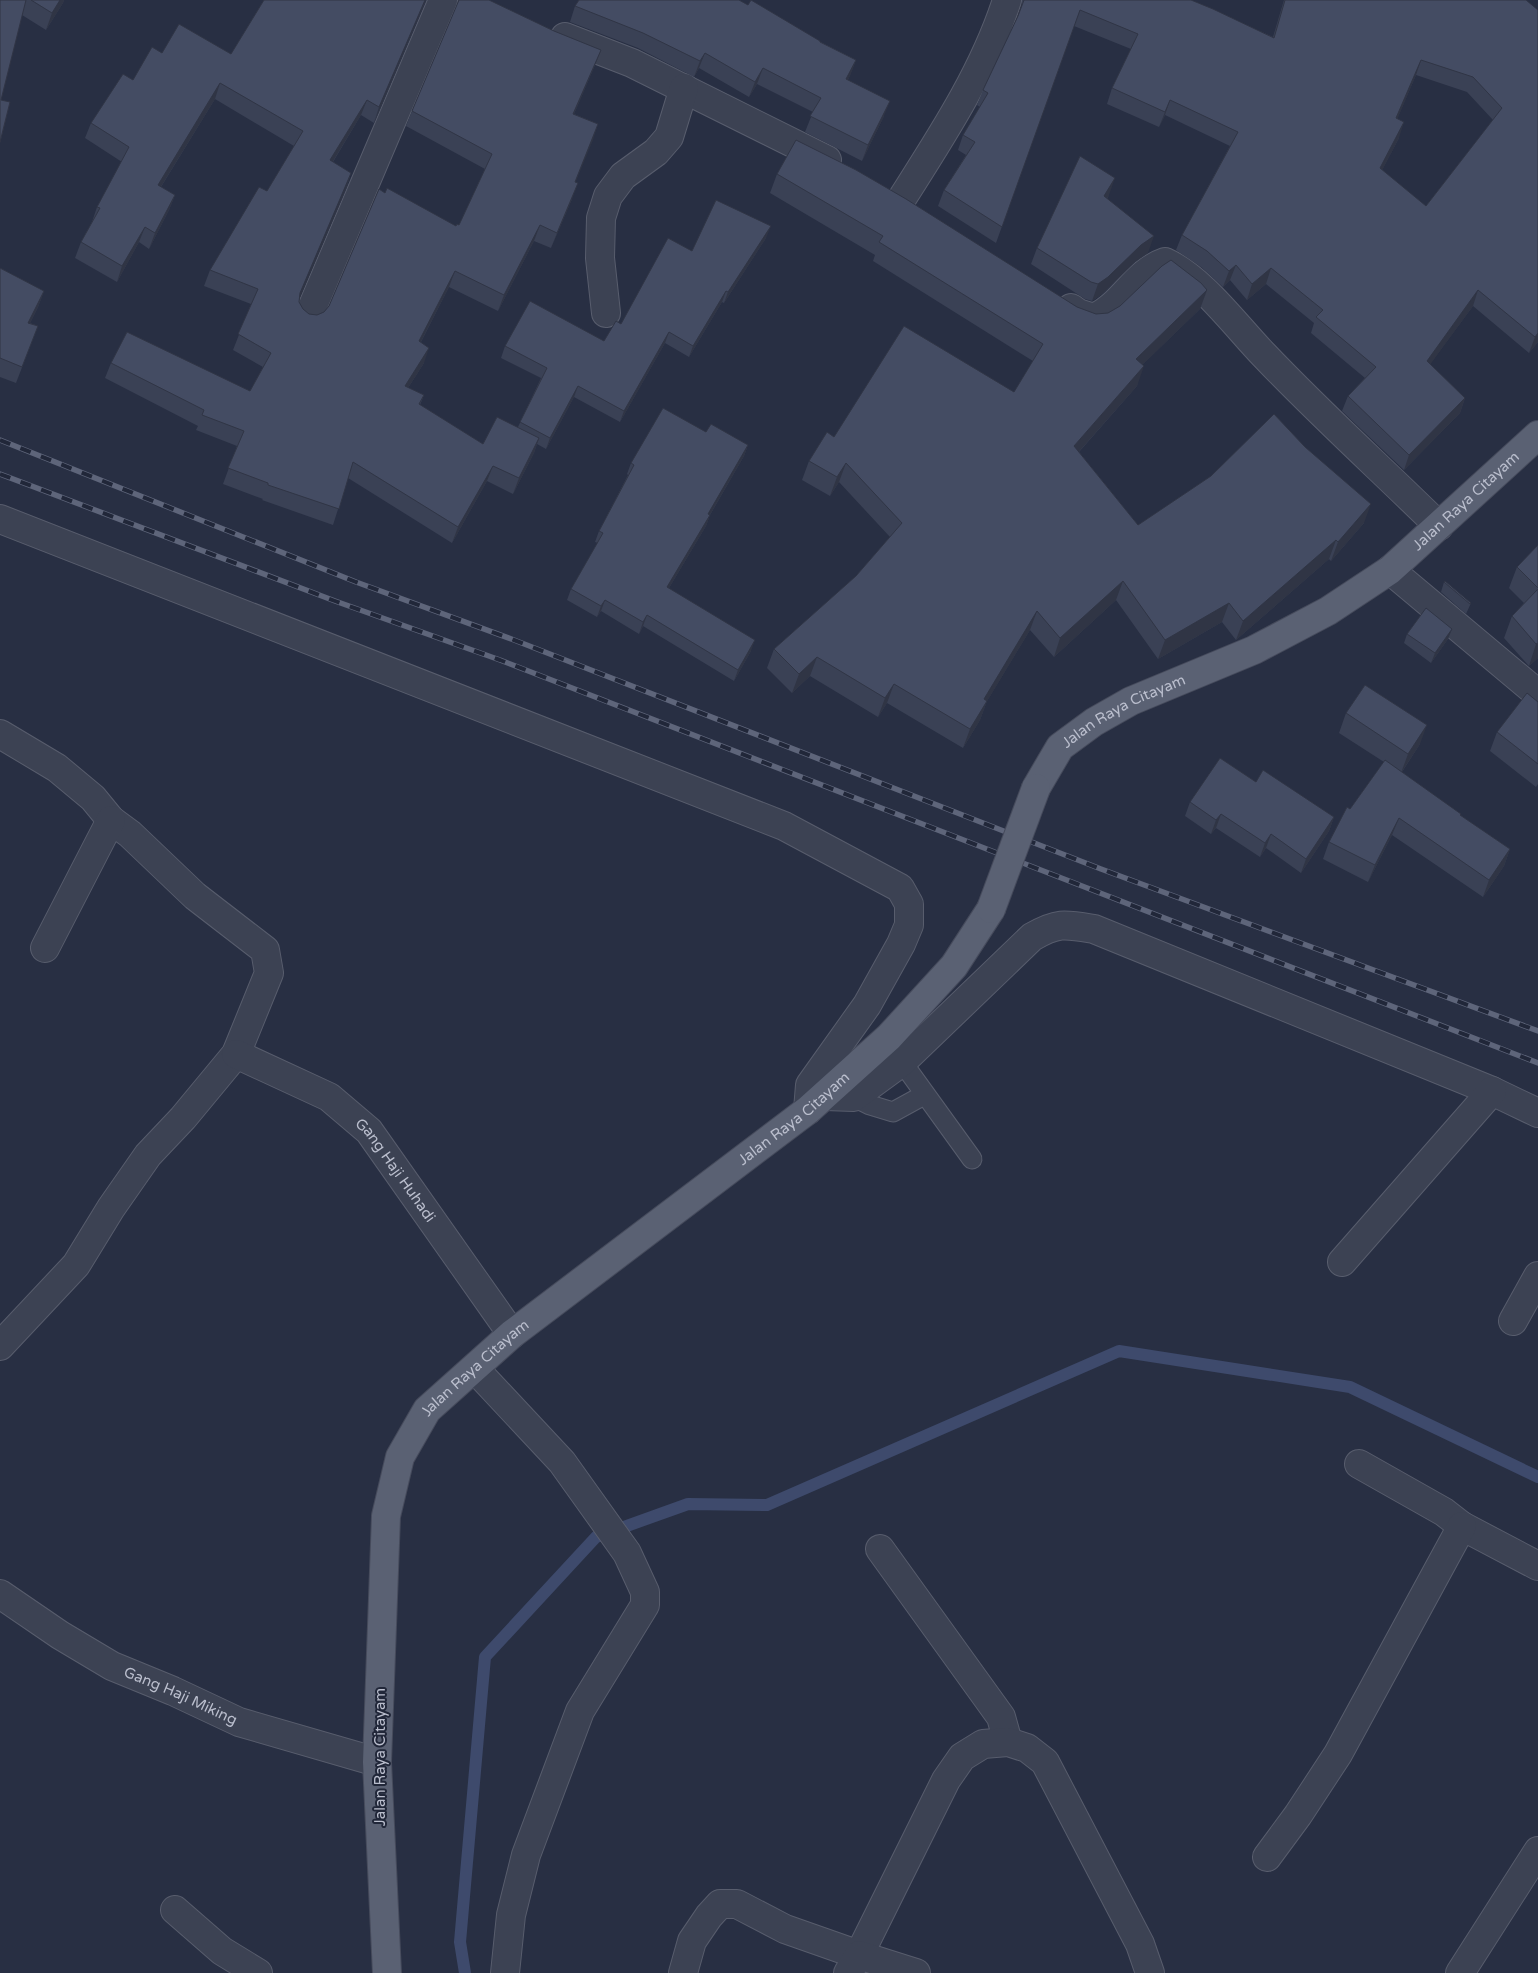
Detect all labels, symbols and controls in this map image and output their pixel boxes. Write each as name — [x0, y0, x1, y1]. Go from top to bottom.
street label: Jalan Raya Citayam — [1409, 448, 1523, 554]
street label: Jalan Raya Citayam — [1058, 670, 1188, 752]
street label: Jalan Raya Citayam — [734, 1068, 853, 1169]
street label: Gang Haji Huhadi — [352, 1114, 439, 1226]
street label: Jalan Raya Citayam — [416, 1315, 533, 1419]
street label: Gang Haji Miking — [121, 1663, 240, 1729]
street label: Jalan Raya Citayam — [371, 1688, 389, 1826]

